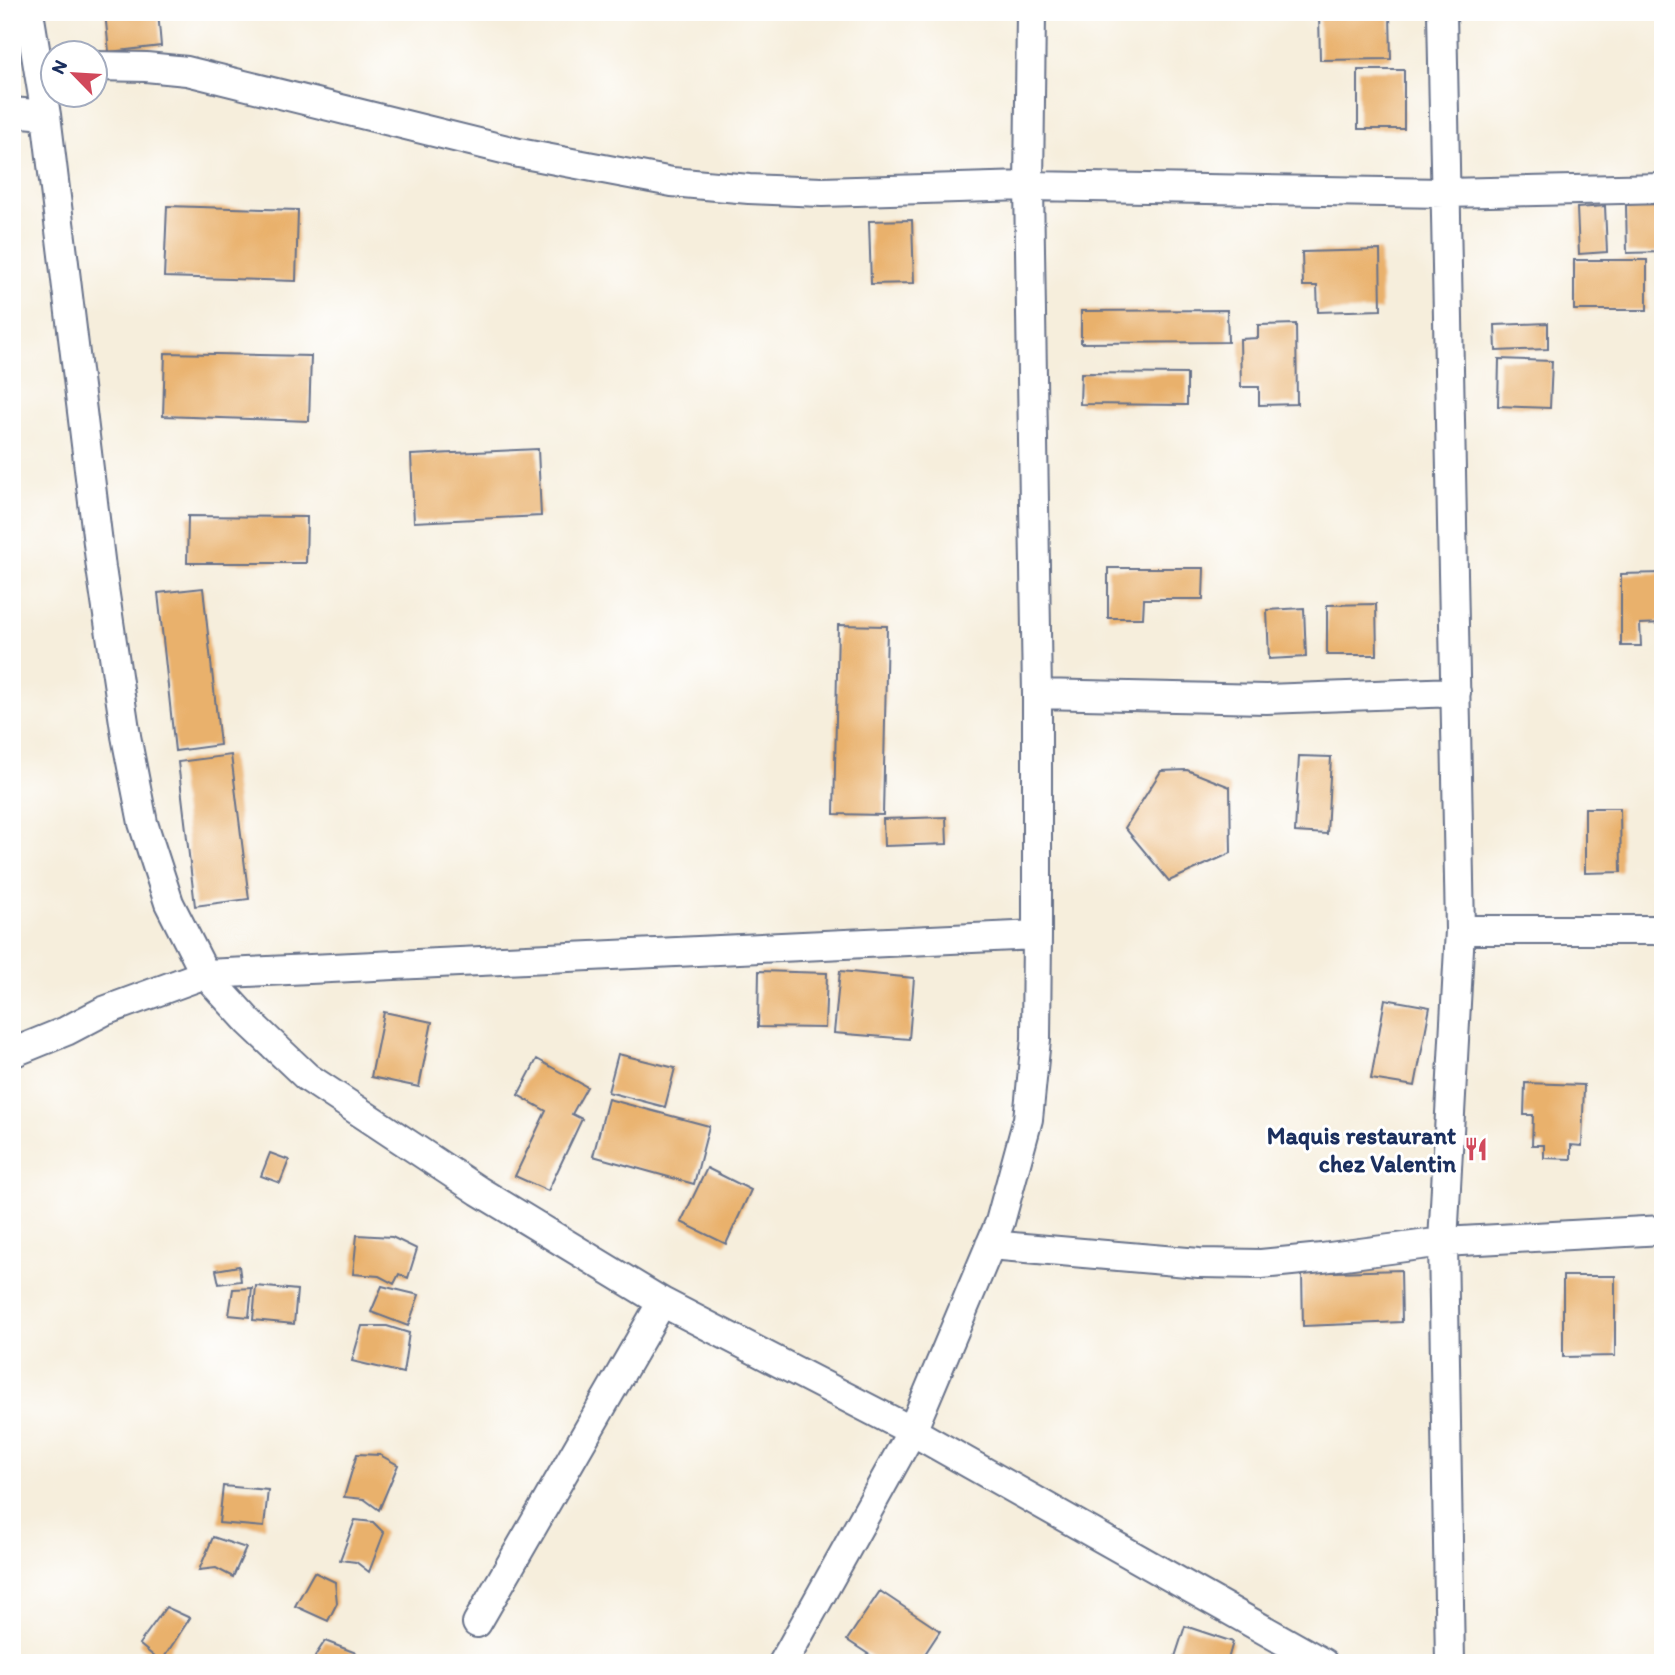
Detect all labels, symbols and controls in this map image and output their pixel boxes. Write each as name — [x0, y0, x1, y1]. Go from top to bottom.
north arrow — [38, 38, 108, 108]
text: N — [46, 56, 72, 78]
place label: Maquis restaurant chez Valentin — [1267, 1121, 1456, 1178]
restaurant icon: Maquis restaurant chez Valentin — [1462, 1135, 1490, 1163]

